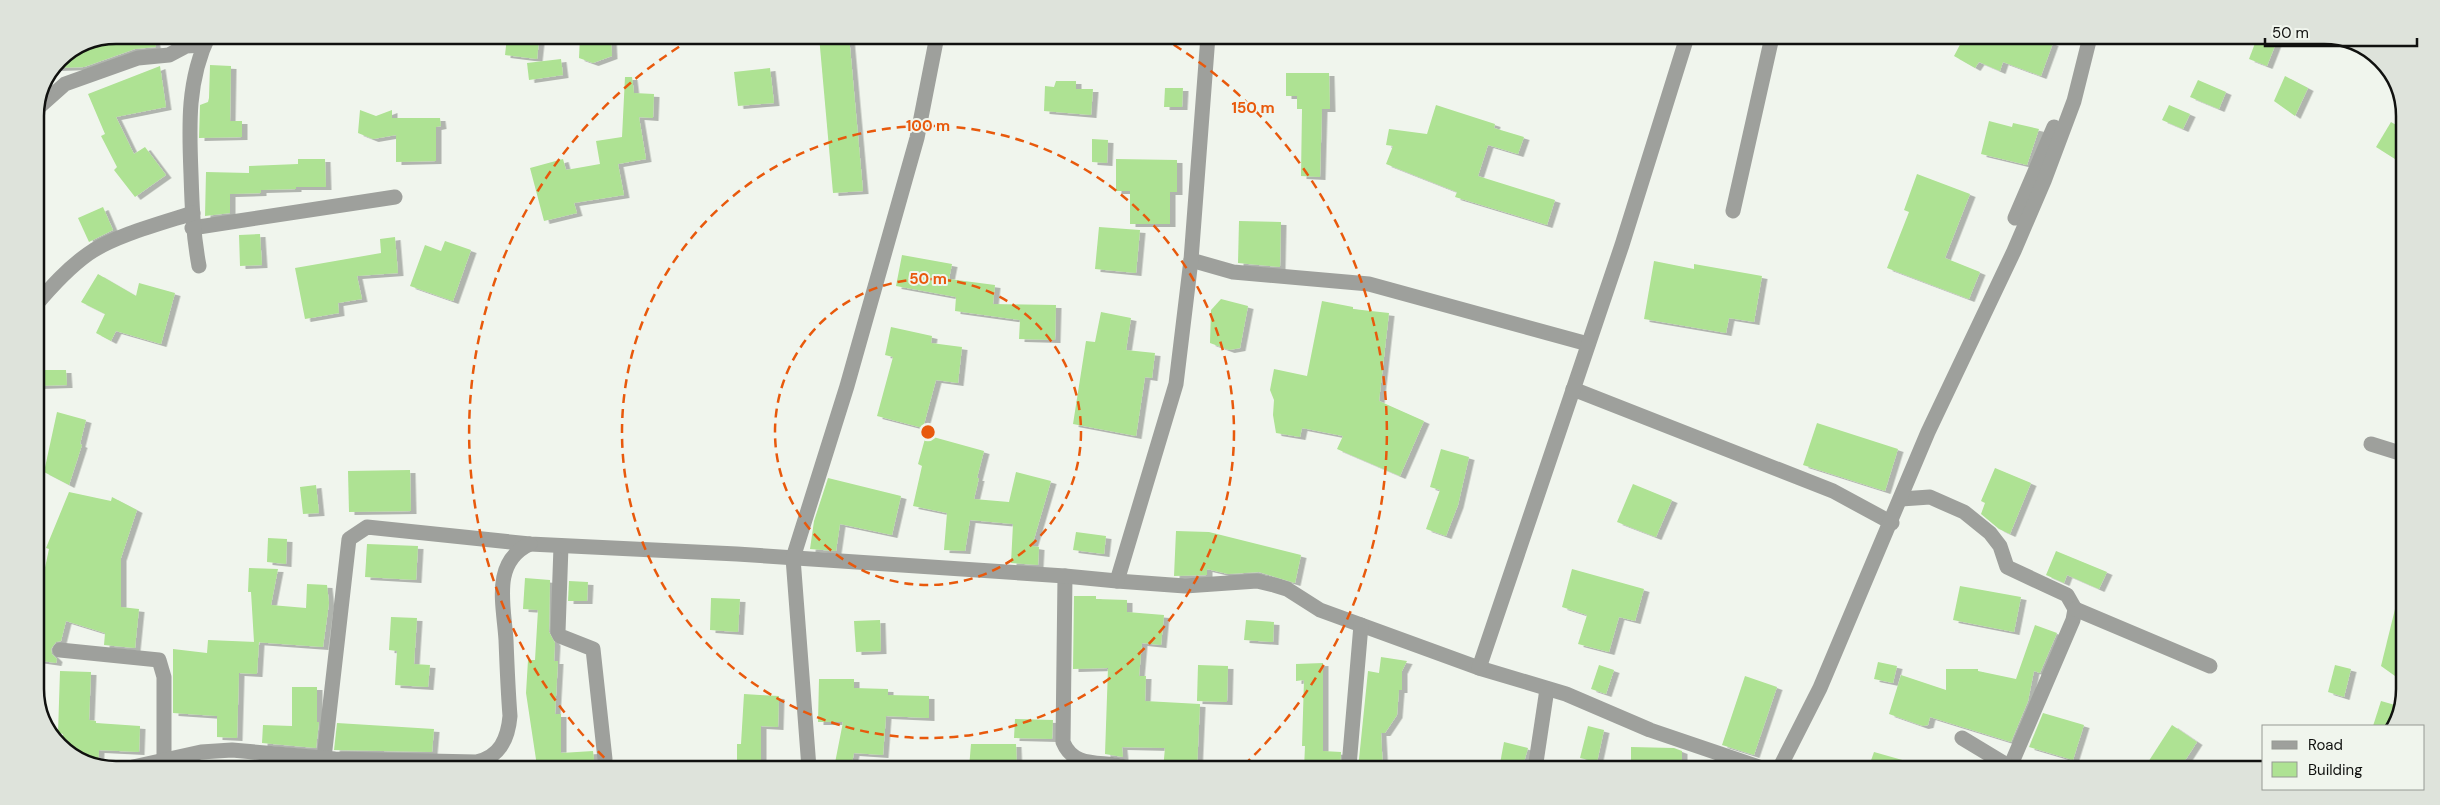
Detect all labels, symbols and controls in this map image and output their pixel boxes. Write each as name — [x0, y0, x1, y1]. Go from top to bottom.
scale bar — [2265, 15, 2418, 47]
text: 50 m — [2272, 23, 2309, 43]
text: 150 m — [1232, 98, 1275, 118]
text: 100 m — [906, 116, 950, 136]
text: 50 m — [909, 269, 947, 289]
centre of rings — [919, 423, 937, 441]
legend — [2262, 725, 2425, 790]
text: Road — [2308, 735, 2343, 755]
text: Building — [2308, 760, 2363, 780]

